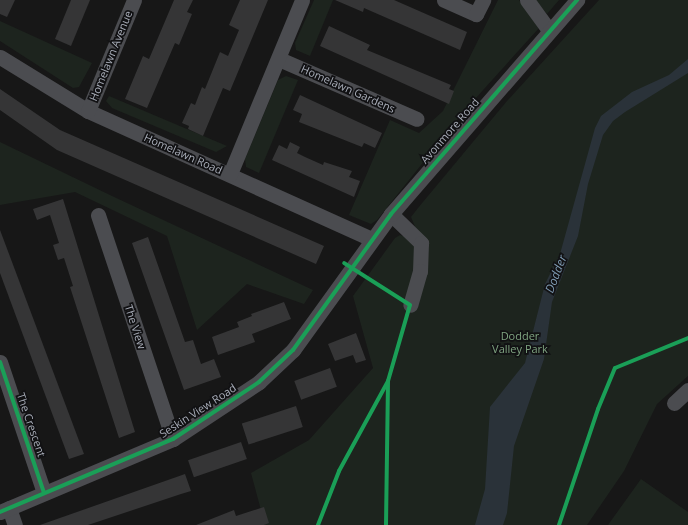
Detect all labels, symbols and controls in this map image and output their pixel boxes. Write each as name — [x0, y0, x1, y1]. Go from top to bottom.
street label: Homelawn Avenue — [87, 9, 135, 103]
street label: Homelawn Gardens — [299, 62, 397, 116]
street label: Avonmore Road — [418, 96, 482, 166]
street label: Homelawn Road — [142, 131, 224, 177]
water label: Dodder — [542, 253, 570, 295]
street label: The View — [122, 303, 148, 351]
park label: Dodder Valley Park — [492, 330, 548, 356]
street label: Seskin View Road — [157, 381, 239, 441]
street label: The Crescent — [14, 391, 48, 459]

